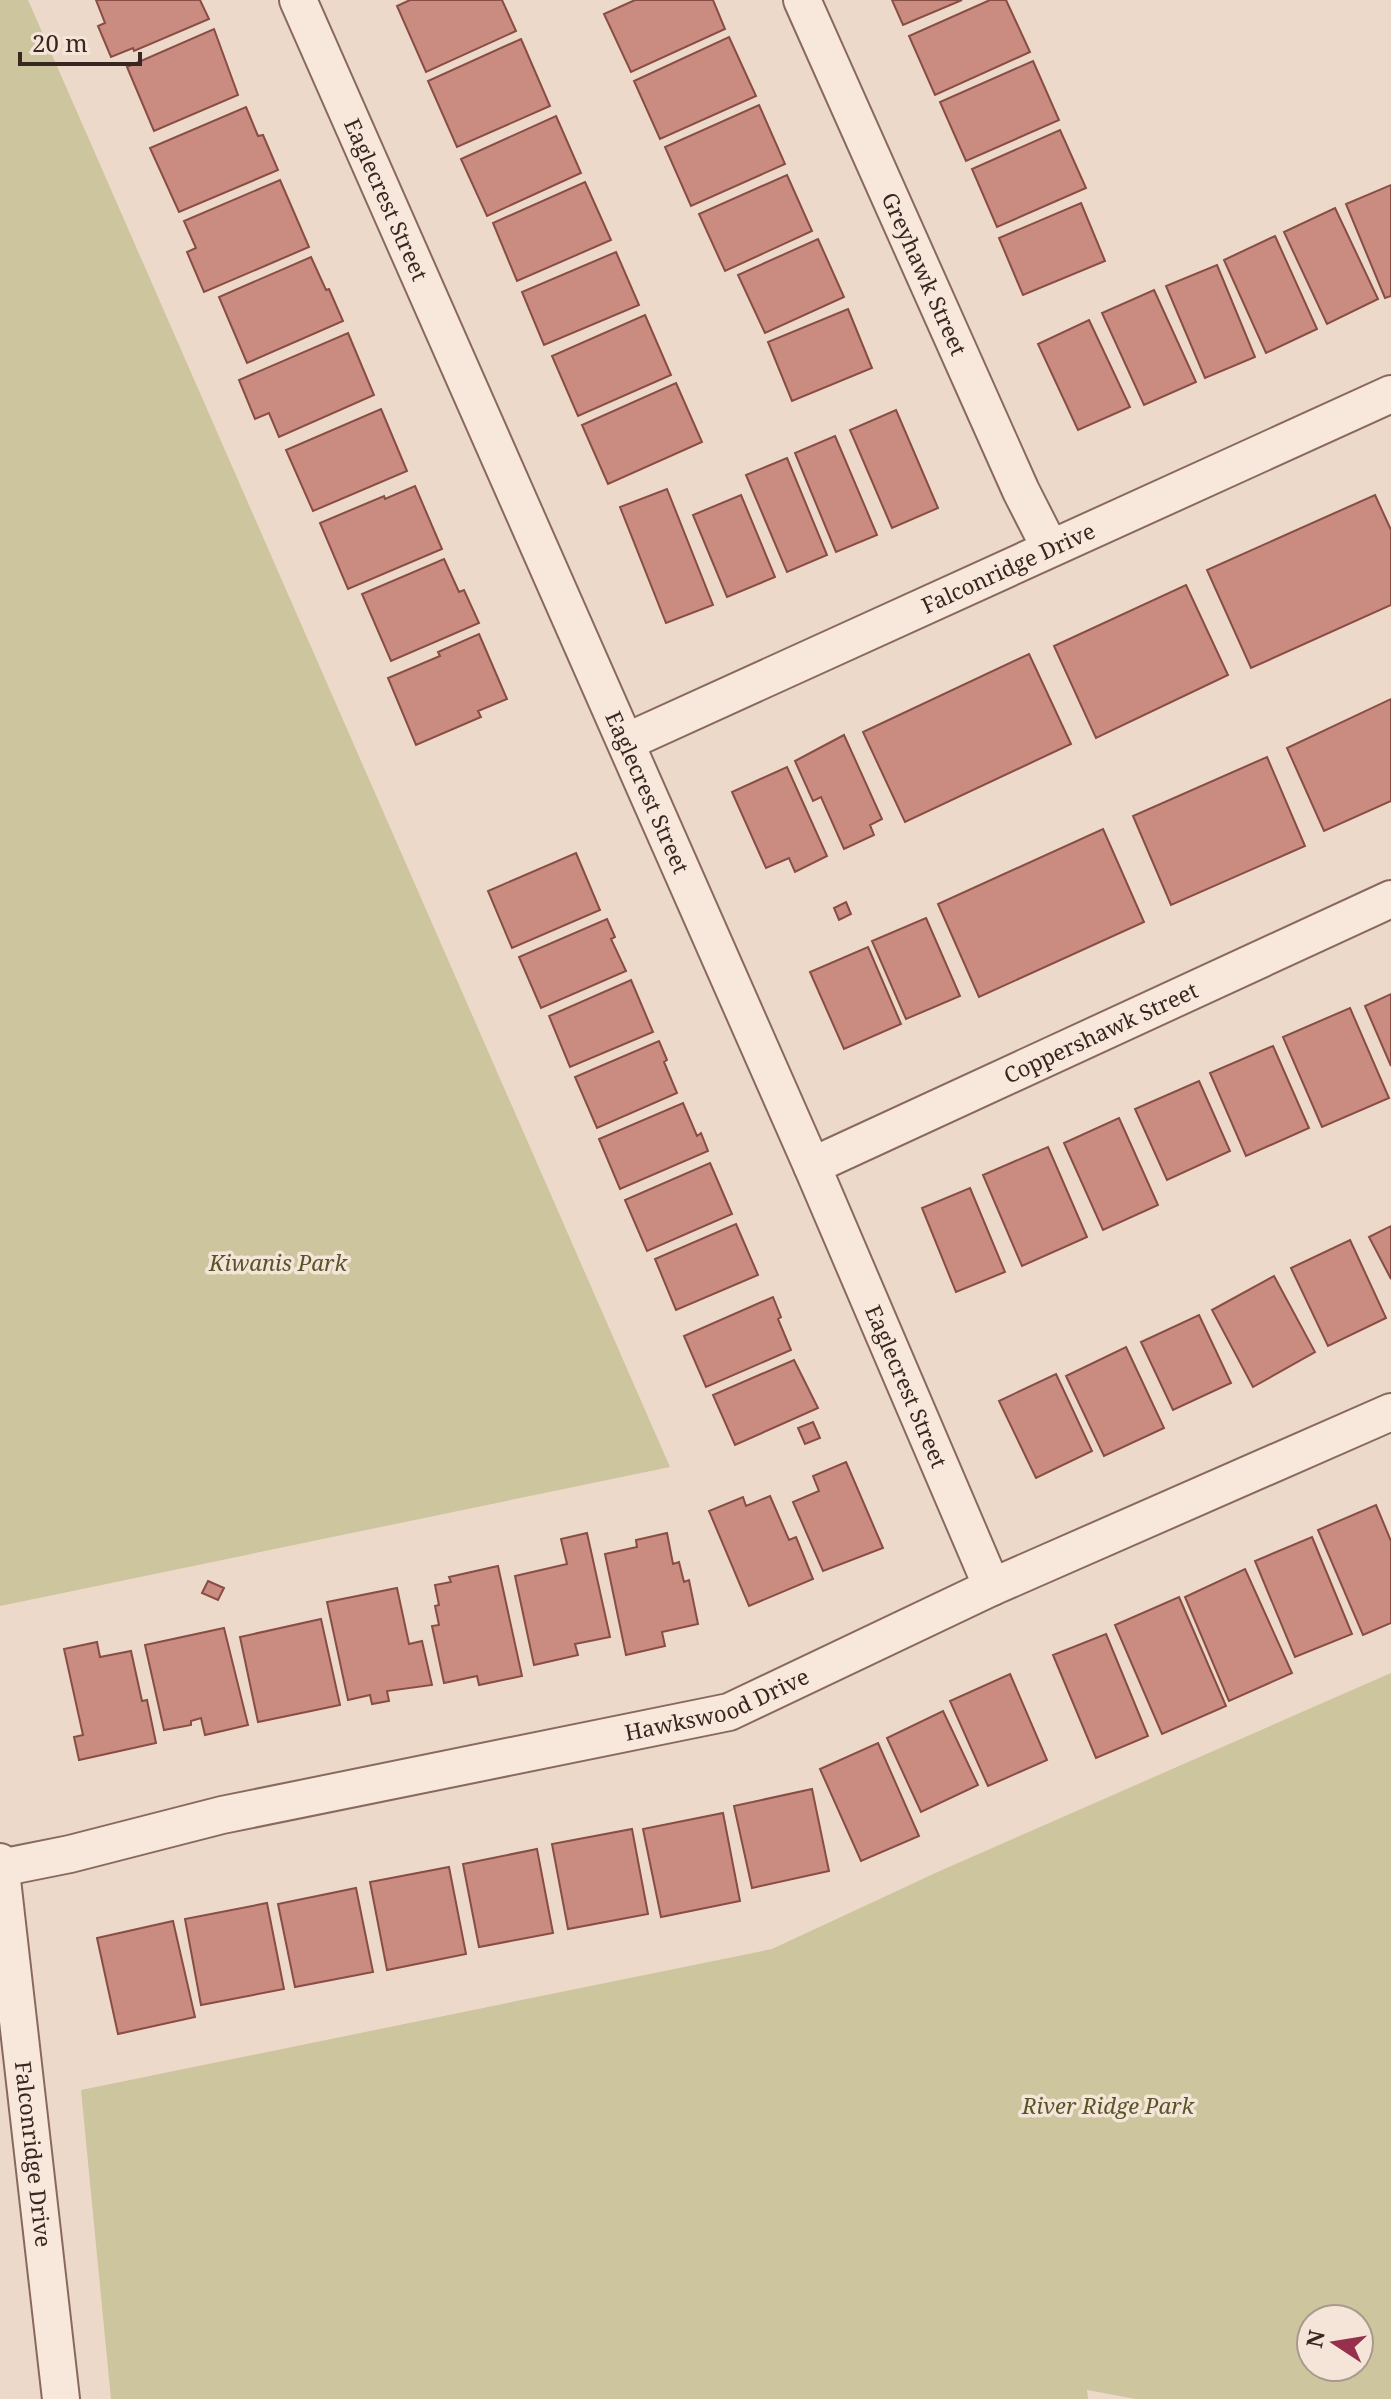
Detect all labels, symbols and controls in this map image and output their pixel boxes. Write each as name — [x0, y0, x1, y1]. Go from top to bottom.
scale bar — [20, 16, 140, 66]
text: 20 m — [32, 26, 88, 59]
street label: Eaglecrest Street — [338, 113, 436, 285]
street label: Greyhawk Street — [876, 187, 975, 360]
street label: Falconridge Drive — [916, 515, 1099, 620]
street label: Eaglecrest Street — [599, 706, 697, 878]
street label: Coppershawk Street — [998, 974, 1203, 1090]
park label: Kiwanis Park — [208, 1247, 348, 1277]
street label: Eaglecrest Street — [859, 1300, 955, 1472]
street label: Hawkswood Drive — [622, 1660, 814, 1747]
street label: Falconridge Drive — [9, 2059, 60, 2249]
park label: River Ridge Park — [1021, 2090, 1195, 2120]
north arrow — [1295, 2303, 1375, 2383]
text: N — [1298, 2327, 1331, 2350]

